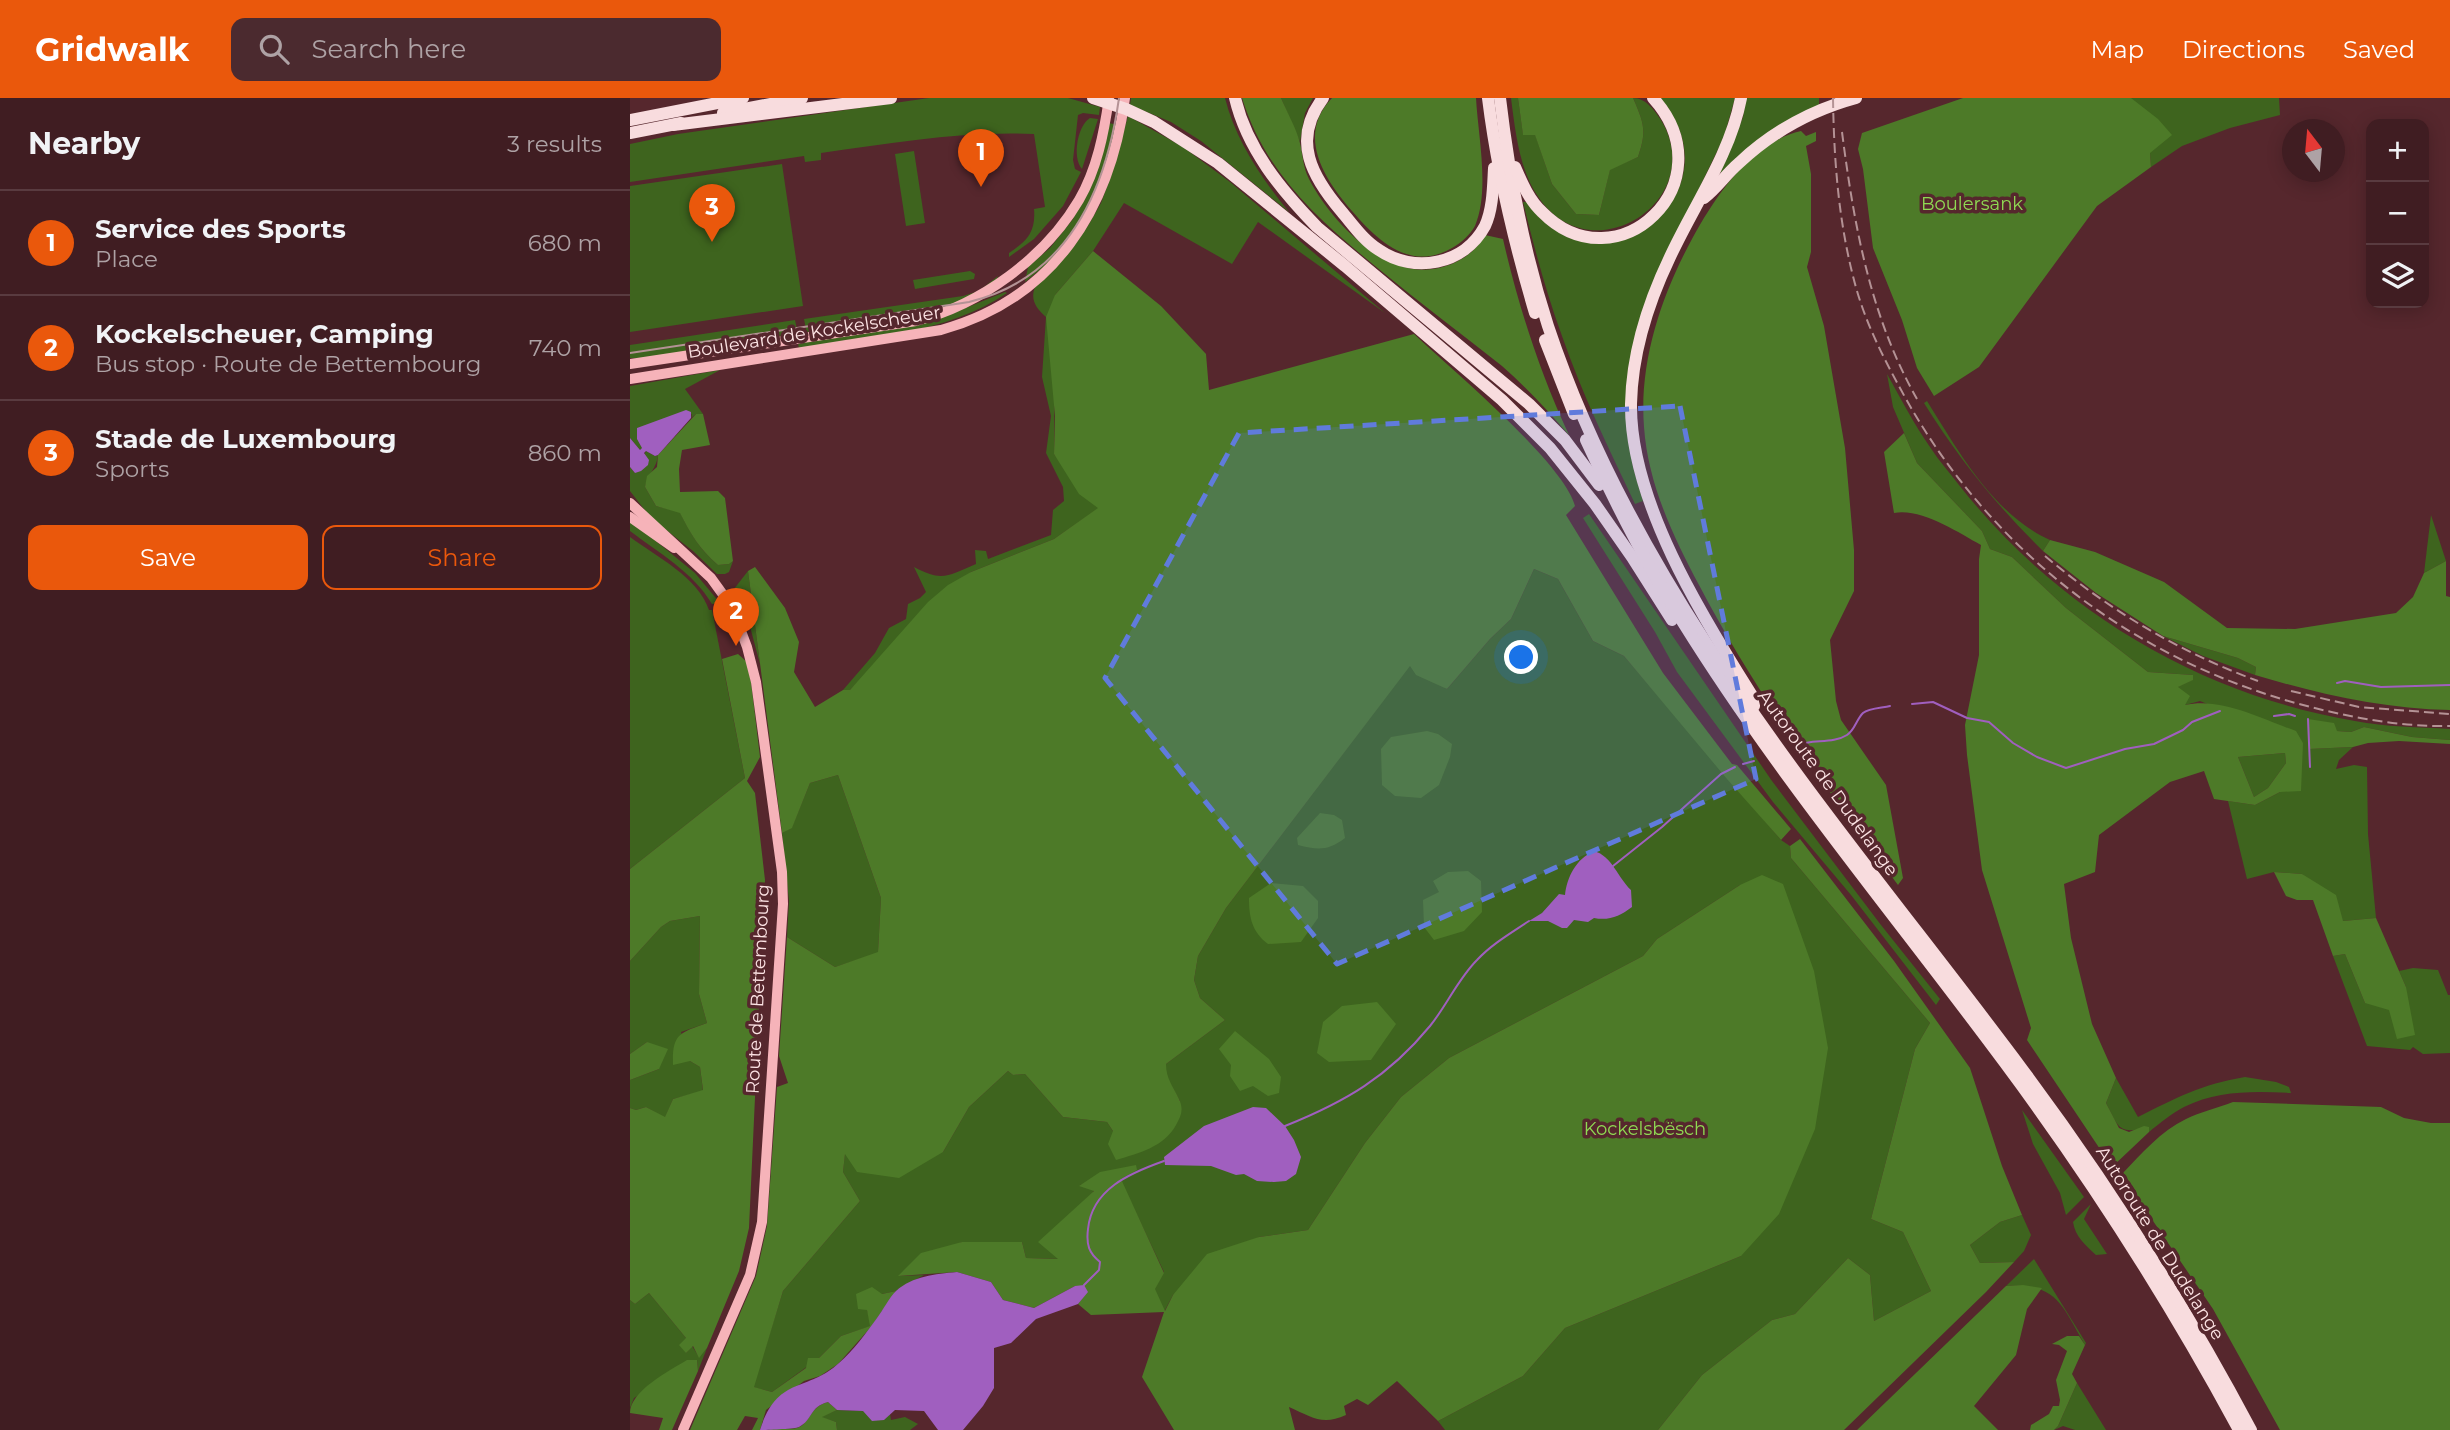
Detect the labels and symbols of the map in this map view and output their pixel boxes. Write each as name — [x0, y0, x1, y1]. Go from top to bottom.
north arrow — [2282, 119, 2345, 182]
pin: 1 — [958, 129, 1004, 187]
pin: 3 — [689, 184, 735, 242]
park label: Boulersank — [1921, 193, 2023, 215]
street label: Boulevard de Kockelscheuer — [686, 301, 942, 363]
pin: 2 — [713, 588, 759, 646]
your location — [1504, 640, 1538, 674]
street label: Autoroute de Dudelange — [1753, 686, 1903, 880]
street label: Route de Bettembourg — [742, 884, 774, 1094]
park label: Kockelsbësch — [1584, 1118, 1706, 1140]
street label: Autoroute de Dudelange — [2091, 1142, 2229, 1344]

